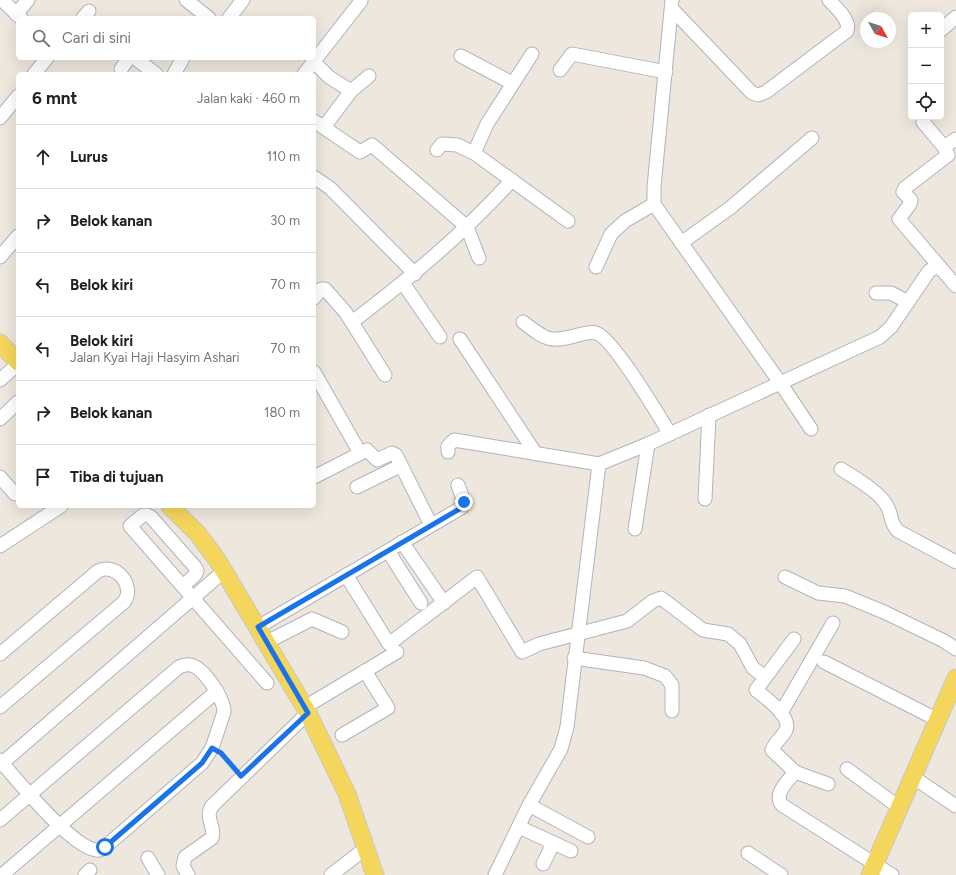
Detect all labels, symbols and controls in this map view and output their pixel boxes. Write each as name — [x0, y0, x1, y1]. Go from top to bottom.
north arrow — [860, 12, 896, 48]
map controls — [908, 12, 944, 120]
button: + — [908, 12, 944, 48]
search box — [16, 16, 316, 60]
icon: search — [30, 27, 52, 49]
text: Cari di sini — [62, 29, 131, 47]
button: − — [908, 48, 944, 84]
button: locate — [908, 84, 944, 120]
text: 6 mnt — [32, 88, 77, 108]
text: Jalan kaki · 460 m — [197, 91, 300, 106]
icon: ahead — [32, 146, 54, 168]
text: Lurus — [70, 148, 108, 166]
text: 110 m — [267, 149, 300, 164]
icon: right — [32, 210, 54, 232]
text: Belok kanan — [70, 212, 152, 230]
text: 30 m — [270, 213, 300, 228]
icon: left — [32, 274, 54, 296]
text: Belok kiri — [70, 276, 133, 294]
text: 70 m — [270, 277, 300, 292]
text: Belok kiri — [70, 332, 133, 350]
icon: left — [32, 338, 54, 360]
text: 70 m — [270, 341, 300, 356]
text: Jalan Kyai Haji Hasyim Ashari — [70, 350, 240, 365]
icon: right — [32, 402, 54, 424]
text: Belok kanan — [70, 404, 152, 422]
text: 180 m — [264, 405, 300, 420]
icon: arrive — [32, 466, 54, 488]
text: Tiba di tujuan — [70, 468, 164, 486]
route end — [455, 493, 473, 511]
route start — [96, 838, 114, 856]

